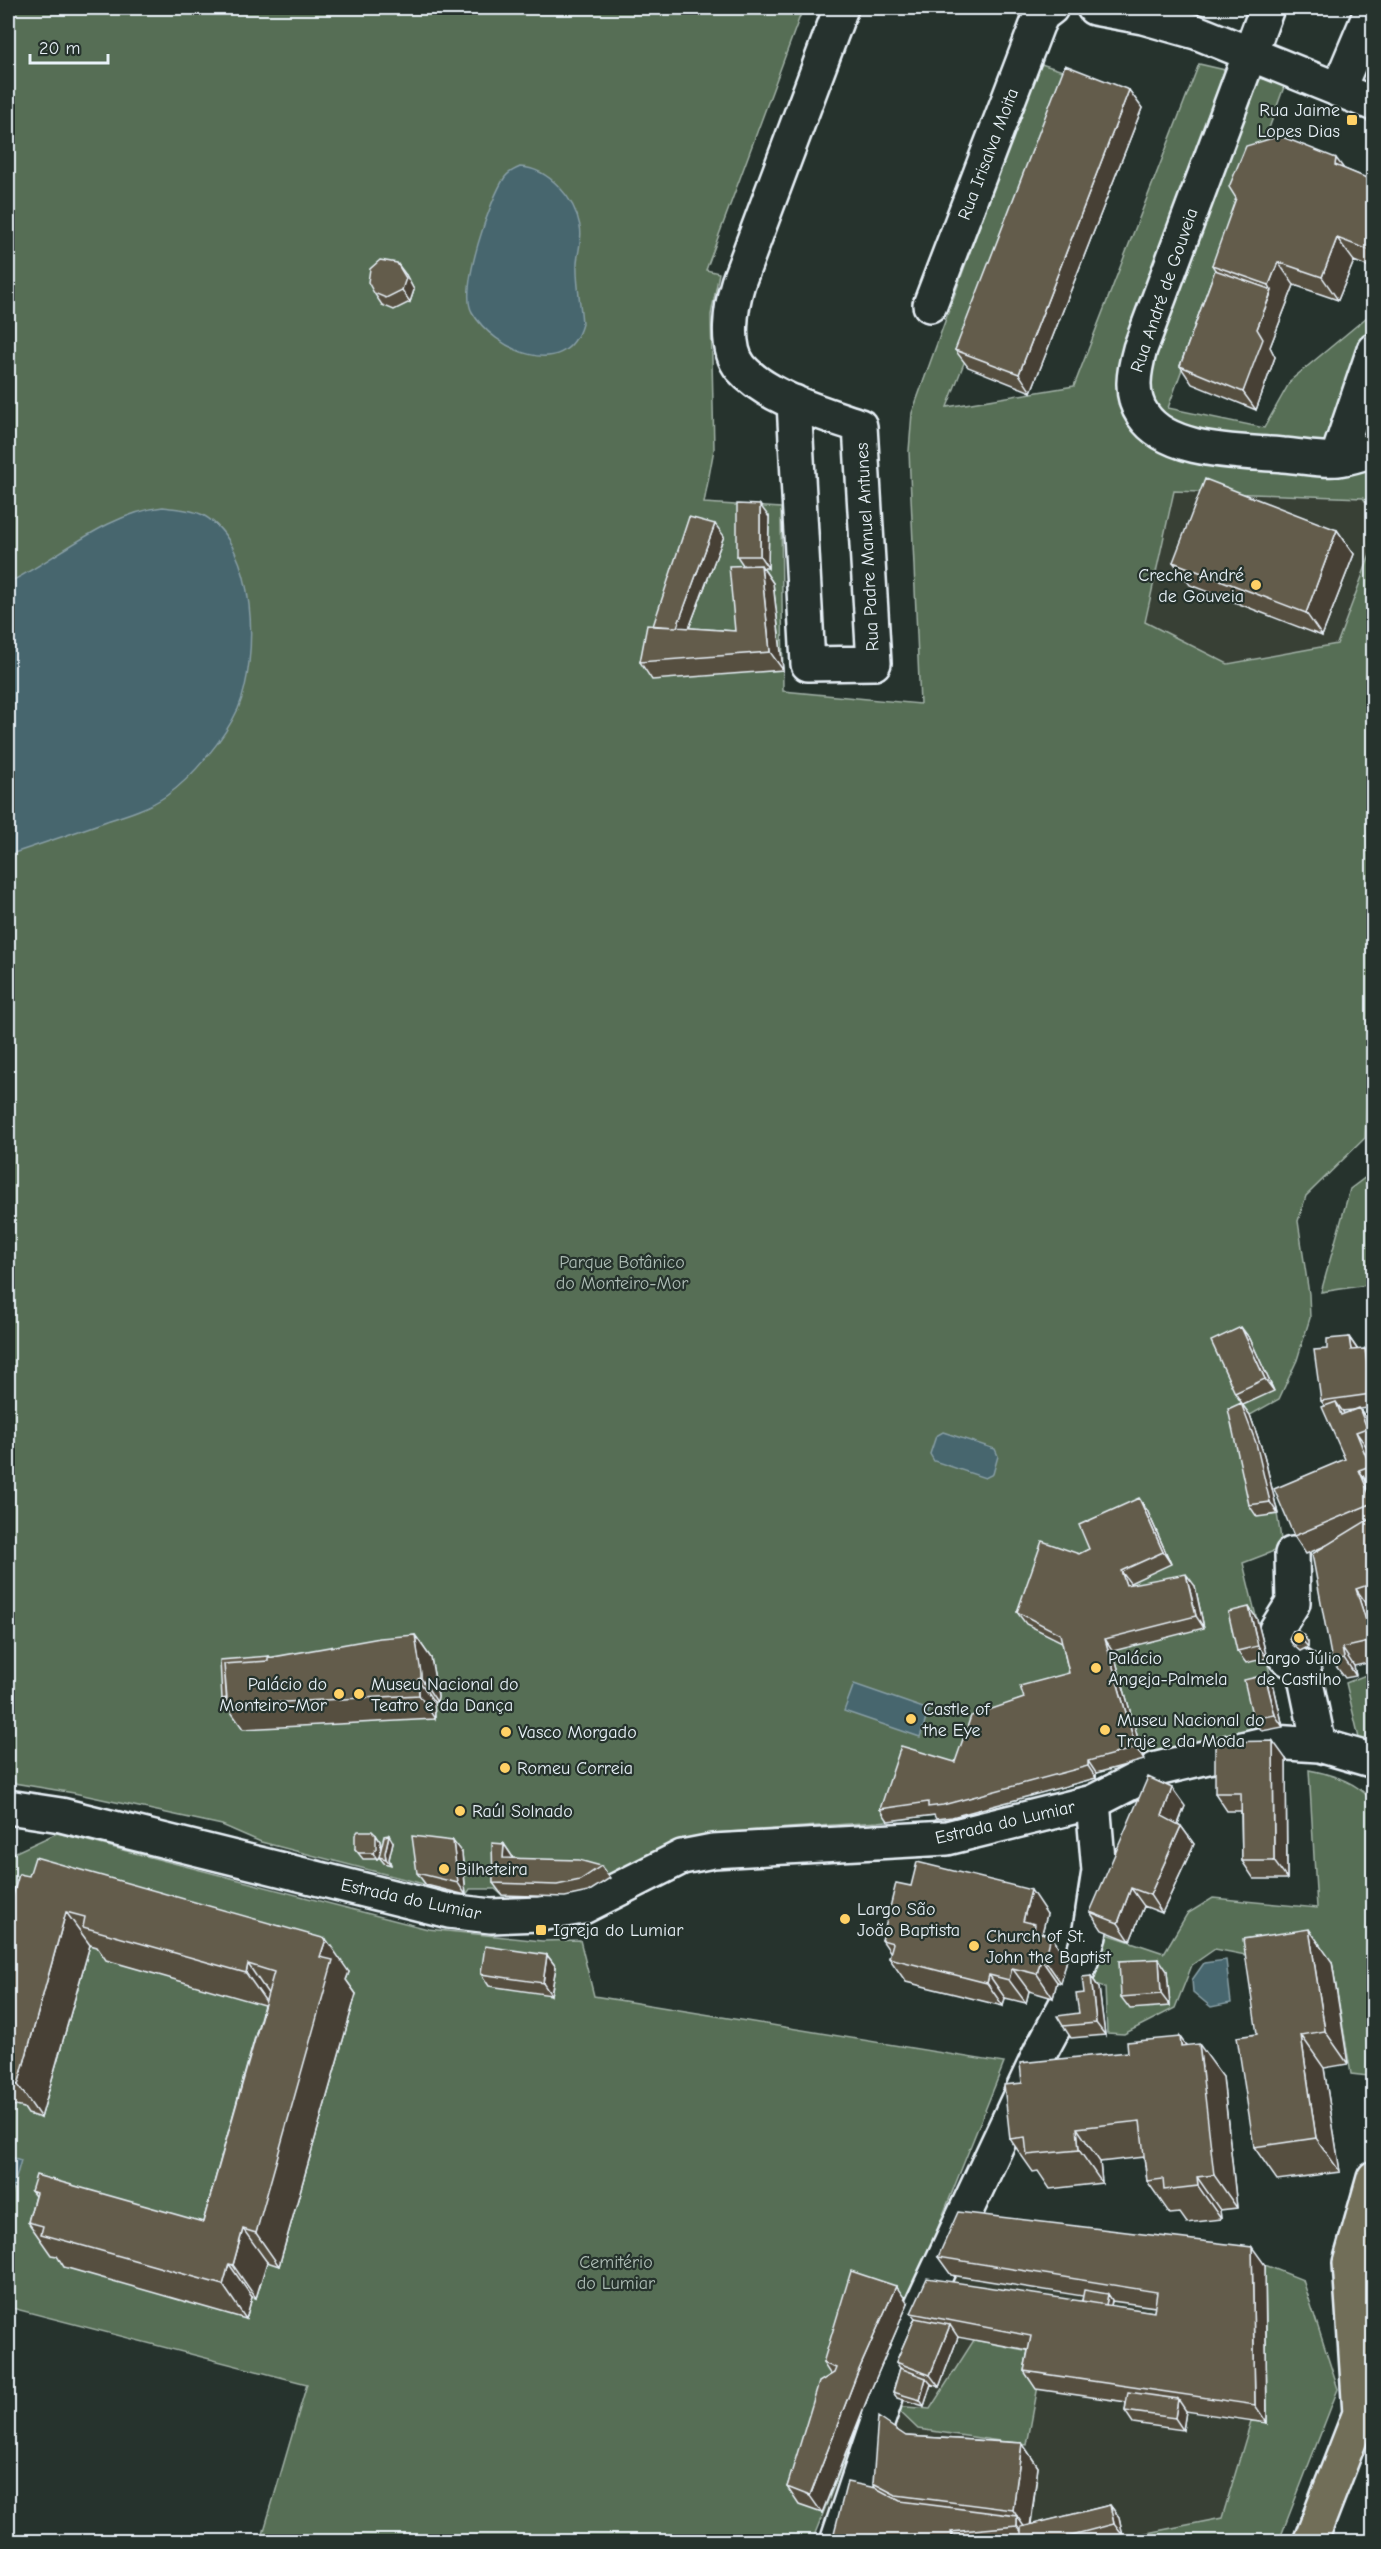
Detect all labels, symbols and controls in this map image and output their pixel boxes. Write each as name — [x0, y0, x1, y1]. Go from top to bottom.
scale bar — [30, 27, 108, 65]
text: 20 m — [39, 38, 80, 59]
street label: Rua Irisalva Moita — [954, 85, 1023, 223]
place label: Rua Jaime Lopes Dias — [1258, 100, 1340, 142]
marker: Rua Jaime Lopes Dias — [1345, 113, 1359, 127]
street label: Rua André de Gouveia — [1126, 205, 1202, 375]
street label: Rua Padre Manuel Antunes — [852, 442, 883, 652]
place label: Creche André de Gouveia — [1138, 565, 1244, 607]
marker: Creche André de Gouveia — [1249, 578, 1263, 592]
park label: Parque Botânico do Monteiro-Mor — [556, 1252, 689, 1294]
marker: Largo Júlio de Castilho — [1292, 1631, 1306, 1645]
place label: Palácio Angeja-Palmela — [1108, 1648, 1227, 1690]
place label: Largo Júlio de Castilho — [1257, 1648, 1341, 1690]
marker: Palácio Angeja-Palmela — [1089, 1661, 1103, 1675]
place label: Palácio do Monteiro-Mor — [219, 1674, 328, 1716]
place label: Museu Nacional do Teatro e da Dança — [371, 1674, 519, 1716]
marker: Palácio do Monteiro-Mor — [332, 1687, 346, 1701]
marker: Museu Nacional do Teatro e da Dança — [352, 1687, 366, 1701]
place label: Castle of the Eye — [922, 1699, 990, 1741]
place label: Museu Nacional do Traje e da Moda — [1117, 1710, 1265, 1752]
marker: Castle of the Eye — [904, 1712, 918, 1726]
place label: Vasco Morgado — [518, 1722, 637, 1743]
marker: Museu Nacional do Traje e da Moda — [1098, 1723, 1112, 1737]
marker: Vasco Morgado — [499, 1725, 513, 1739]
place label: Romeu Correia — [517, 1758, 633, 1779]
marker: Romeu Correia — [498, 1761, 512, 1775]
street label: Estrada do Lumiar — [933, 1796, 1078, 1849]
place label: Raúl Solnado — [472, 1801, 573, 1822]
marker: Raúl Solnado — [453, 1804, 467, 1818]
place label: Bilheteira — [456, 1859, 528, 1880]
marker: Bilheteira — [437, 1862, 451, 1876]
street label: Estrada do Lumiar — [339, 1874, 484, 1925]
place label: Largo São João Baptista — [857, 1899, 960, 1941]
marker: Largo São João Baptista — [838, 1912, 852, 1926]
place label: Igreja do Lumiar — [553, 1920, 684, 1941]
marker: Igreja do Lumiar — [534, 1923, 548, 1937]
place label: Church of St. John the Baptist — [986, 1926, 1112, 1968]
marker: Church of St. John the Baptist — [967, 1939, 981, 1953]
park label: Cemitério do Lumiar — [577, 2252, 656, 2294]

